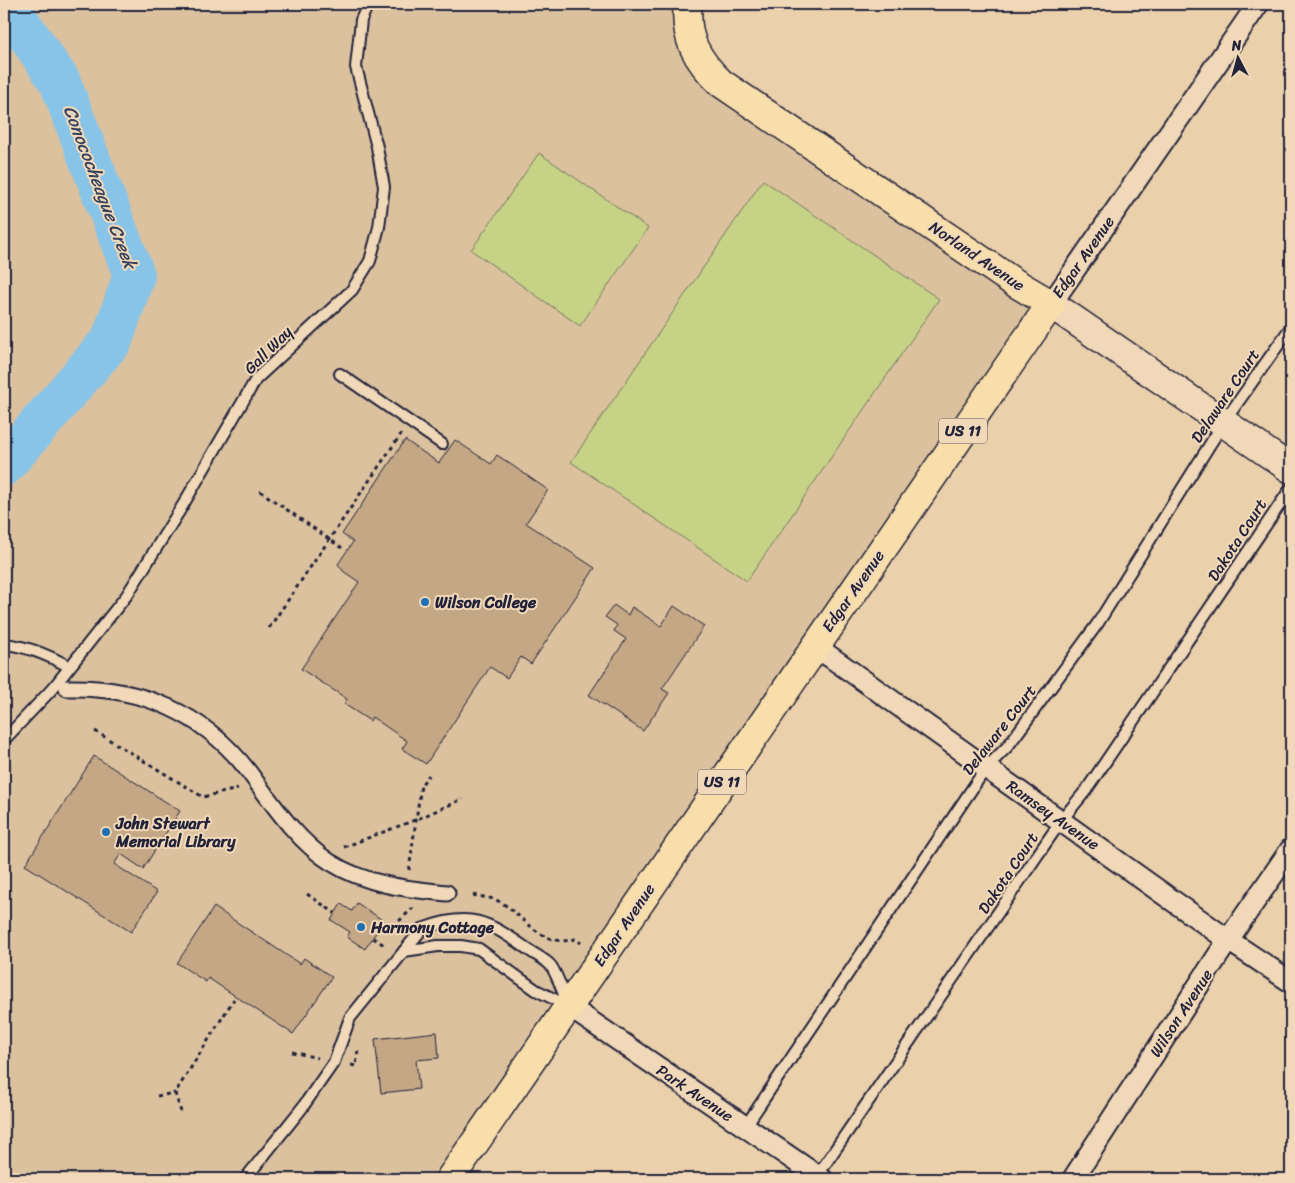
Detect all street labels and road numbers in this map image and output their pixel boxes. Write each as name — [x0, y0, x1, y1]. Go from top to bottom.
street label: Edgar Avenue — [1044, 210, 1122, 304]
street label: Norland Avenue — [923, 213, 1031, 299]
street label: Gall Way — [237, 318, 300, 381]
street label: Delaware Court — [1183, 343, 1267, 449]
road number: US 11 — [939, 418, 987, 444]
street label: Dakota Court — [1199, 493, 1275, 587]
street label: Edgar Avenue — [814, 544, 892, 638]
street label: Delaware Court — [954, 678, 1044, 782]
road number: US 11 — [698, 770, 746, 794]
street label: Ramsey Avenue — [1000, 772, 1106, 858]
street label: Dakota Court — [970, 826, 1046, 920]
street label: Edgar Avenue — [585, 877, 663, 973]
street label: Wilson Avenue — [1141, 963, 1221, 1063]
street label: Park Avenue — [650, 1056, 740, 1130]

